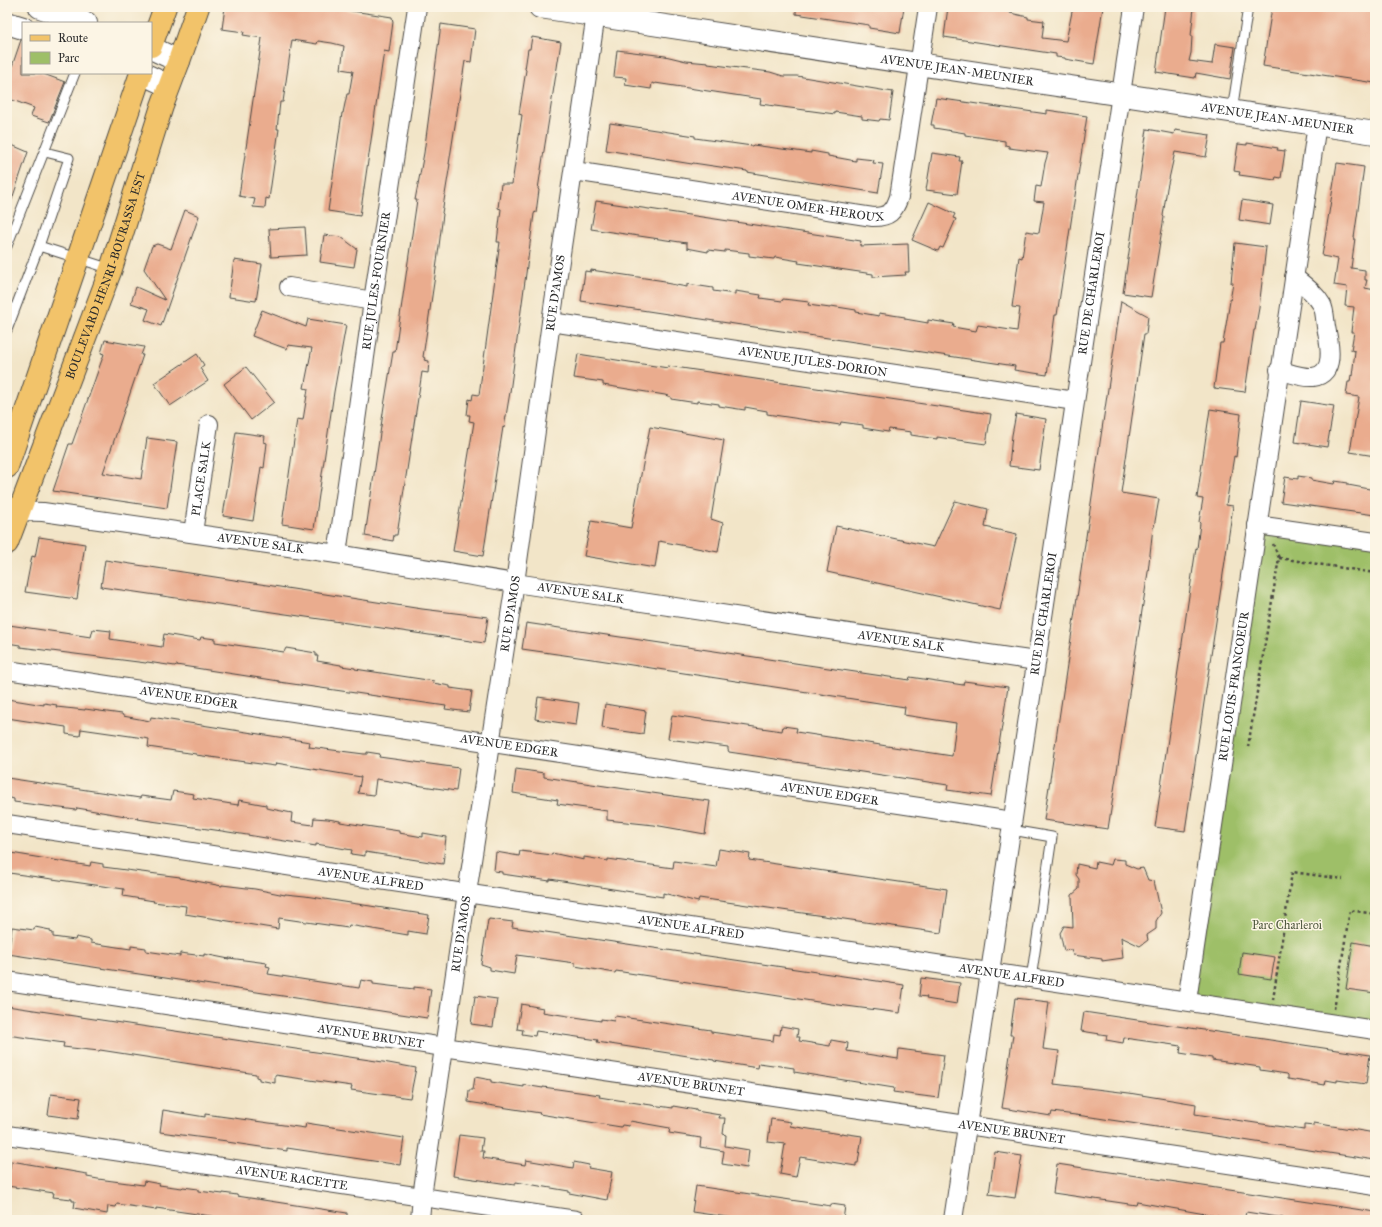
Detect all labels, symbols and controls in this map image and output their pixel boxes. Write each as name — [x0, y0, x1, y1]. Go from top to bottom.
legend — [22, 22, 152, 74]
text: Route — [58, 31, 88, 45]
text: Parc — [58, 51, 79, 65]
street label: AVENUE JEAN-MEUNIER — [879, 51, 1035, 88]
street label: AVENUE JEAN-MEUNIER — [1199, 100, 1356, 137]
street label: BOULEVARD HENRI-BOURASSA EST — [63, 170, 148, 381]
street label: AVENUE OMER-HEROUX — [730, 188, 886, 224]
street label: RUE JULES-FOURNIER — [359, 210, 393, 351]
street label: RUE DE CHARLEROI — [1075, 231, 1107, 356]
street label: RUE D'AMOS — [543, 254, 568, 332]
street label: AVENUE JULES-DORION — [737, 343, 888, 380]
street label: PLACE SALK — [189, 440, 213, 517]
street label: AVENUE SALK — [216, 530, 306, 556]
street label: RUE DE CHARLEROI — [1027, 551, 1060, 676]
street label: RUE D'AMOS — [497, 575, 523, 653]
street label: AVENUE SALK — [536, 579, 626, 606]
street label: RUE LOUIS-FRANCOEUR — [1216, 610, 1252, 762]
street label: AVENUE SALK — [856, 627, 946, 654]
street label: AVENUE EDGER — [138, 683, 239, 712]
street label: AVENUE EDGER — [458, 731, 560, 760]
street label: AVENUE EDGER — [779, 779, 880, 808]
street label: AVENUE ALFRED — [316, 864, 425, 894]
street label: RUE D'AMOS — [448, 895, 474, 973]
street label: AVENUE ALFRED — [637, 912, 745, 942]
park label: Parc Charleroi — [1252, 918, 1323, 932]
street label: AVENUE ALFRED — [957, 960, 1065, 990]
street label: AVENUE BRUNET — [316, 1021, 425, 1051]
street label: AVENUE BRUNET — [636, 1069, 745, 1099]
street label: AVENUE BRUNET — [957, 1117, 1066, 1147]
street label: AVENUE RACETTE — [234, 1162, 349, 1193]

